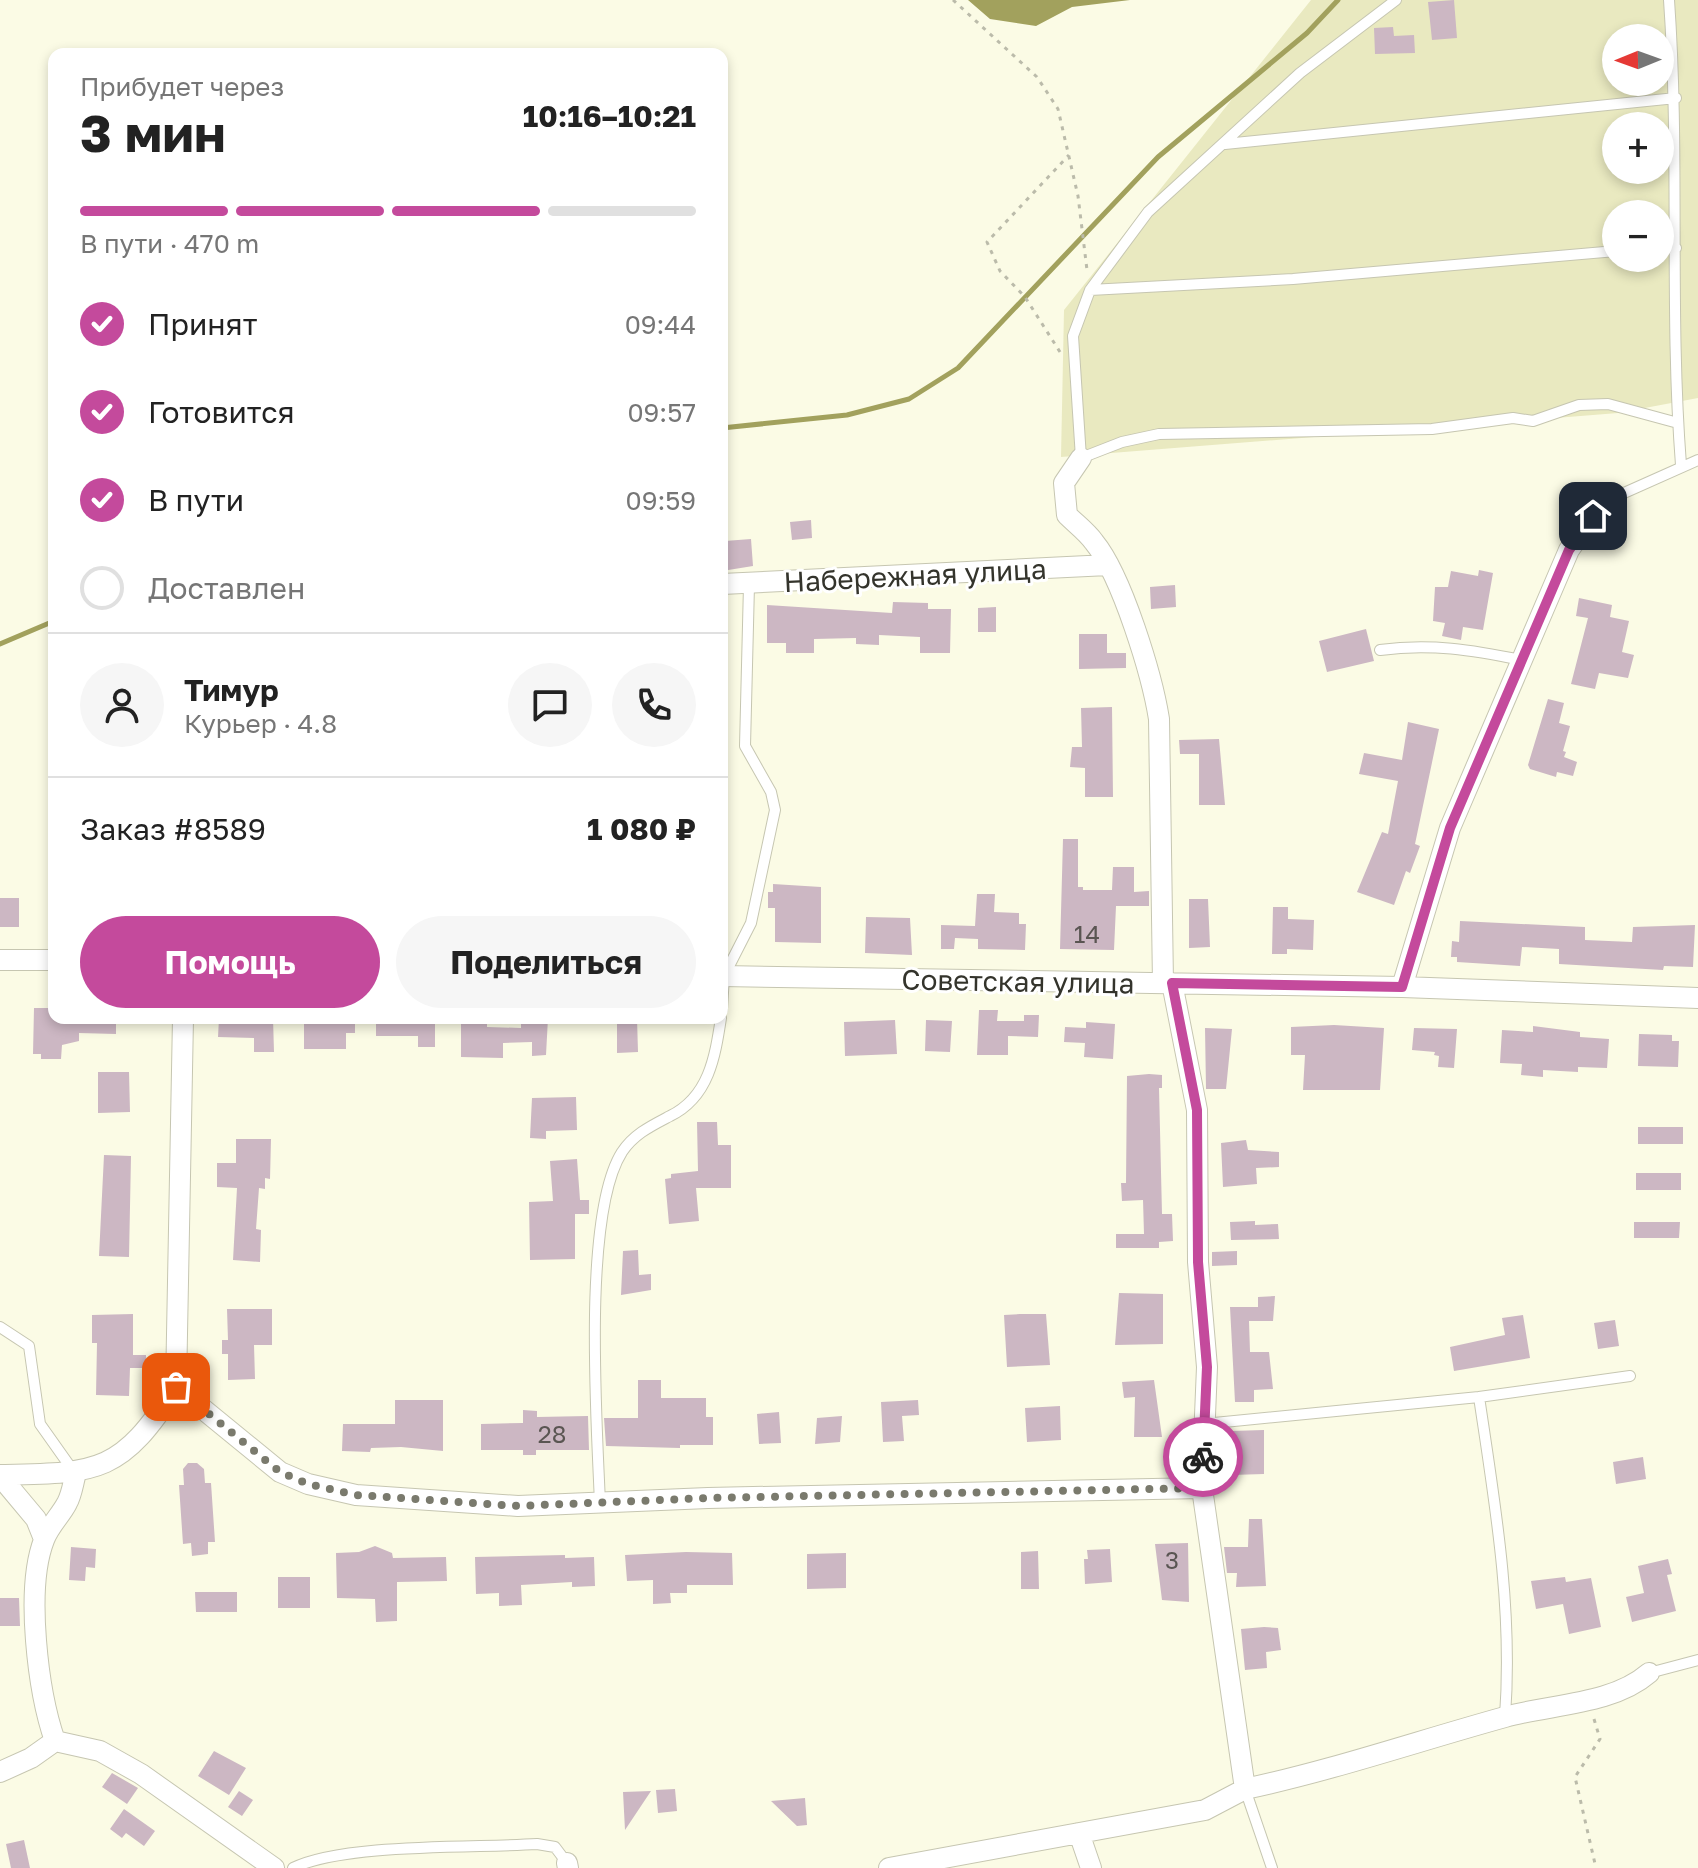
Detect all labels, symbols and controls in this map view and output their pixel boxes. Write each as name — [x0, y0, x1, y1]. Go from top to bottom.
north arrow — [1602, 24, 1674, 96]
map controls — [1602, 24, 1674, 272]
text: Прибудет через — [80, 71, 284, 102]
text: 10:16–10:21 — [523, 98, 696, 134]
text: 3 мин — [80, 101, 226, 163]
button: + — [1602, 112, 1674, 184]
button: − — [1602, 200, 1674, 272]
text: В пути · 470 m — [80, 228, 259, 259]
icon: check — [80, 302, 124, 346]
text: Принят — [148, 306, 257, 342]
text: 09:44 — [625, 309, 696, 340]
icon: check — [80, 390, 124, 434]
text: Готовится — [148, 394, 295, 430]
text: 09:57 — [627, 397, 696, 428]
icon: check — [80, 478, 124, 522]
text: В пути — [148, 482, 244, 518]
pin — [1559, 482, 1627, 550]
text: 09:59 — [626, 485, 696, 516]
icon: home — [1571, 494, 1615, 538]
street label: Набережная улица — [783, 552, 1047, 598]
text: Доставлен — [148, 570, 305, 606]
button: person — [80, 663, 164, 747]
button: chat — [508, 663, 592, 747]
button: phone — [612, 663, 696, 747]
text: Тимур — [184, 672, 279, 708]
text: Курьер · 4.8 — [184, 708, 337, 739]
text: Заказ #8589 — [80, 811, 266, 847]
text: 1 080 ₽ — [587, 811, 696, 847]
button: Помощь — [80, 916, 380, 1008]
button: Поделиться — [396, 916, 696, 1008]
house number: 14 — [1074, 919, 1100, 948]
street label: Советская улица — [901, 962, 1135, 1000]
pin — [142, 1353, 210, 1421]
icon: bag — [154, 1365, 198, 1409]
courier — [1163, 1417, 1243, 1497]
house number: 28 — [538, 1419, 566, 1448]
icon: bike — [1181, 1435, 1225, 1479]
house number: 3 — [1165, 1545, 1179, 1574]

